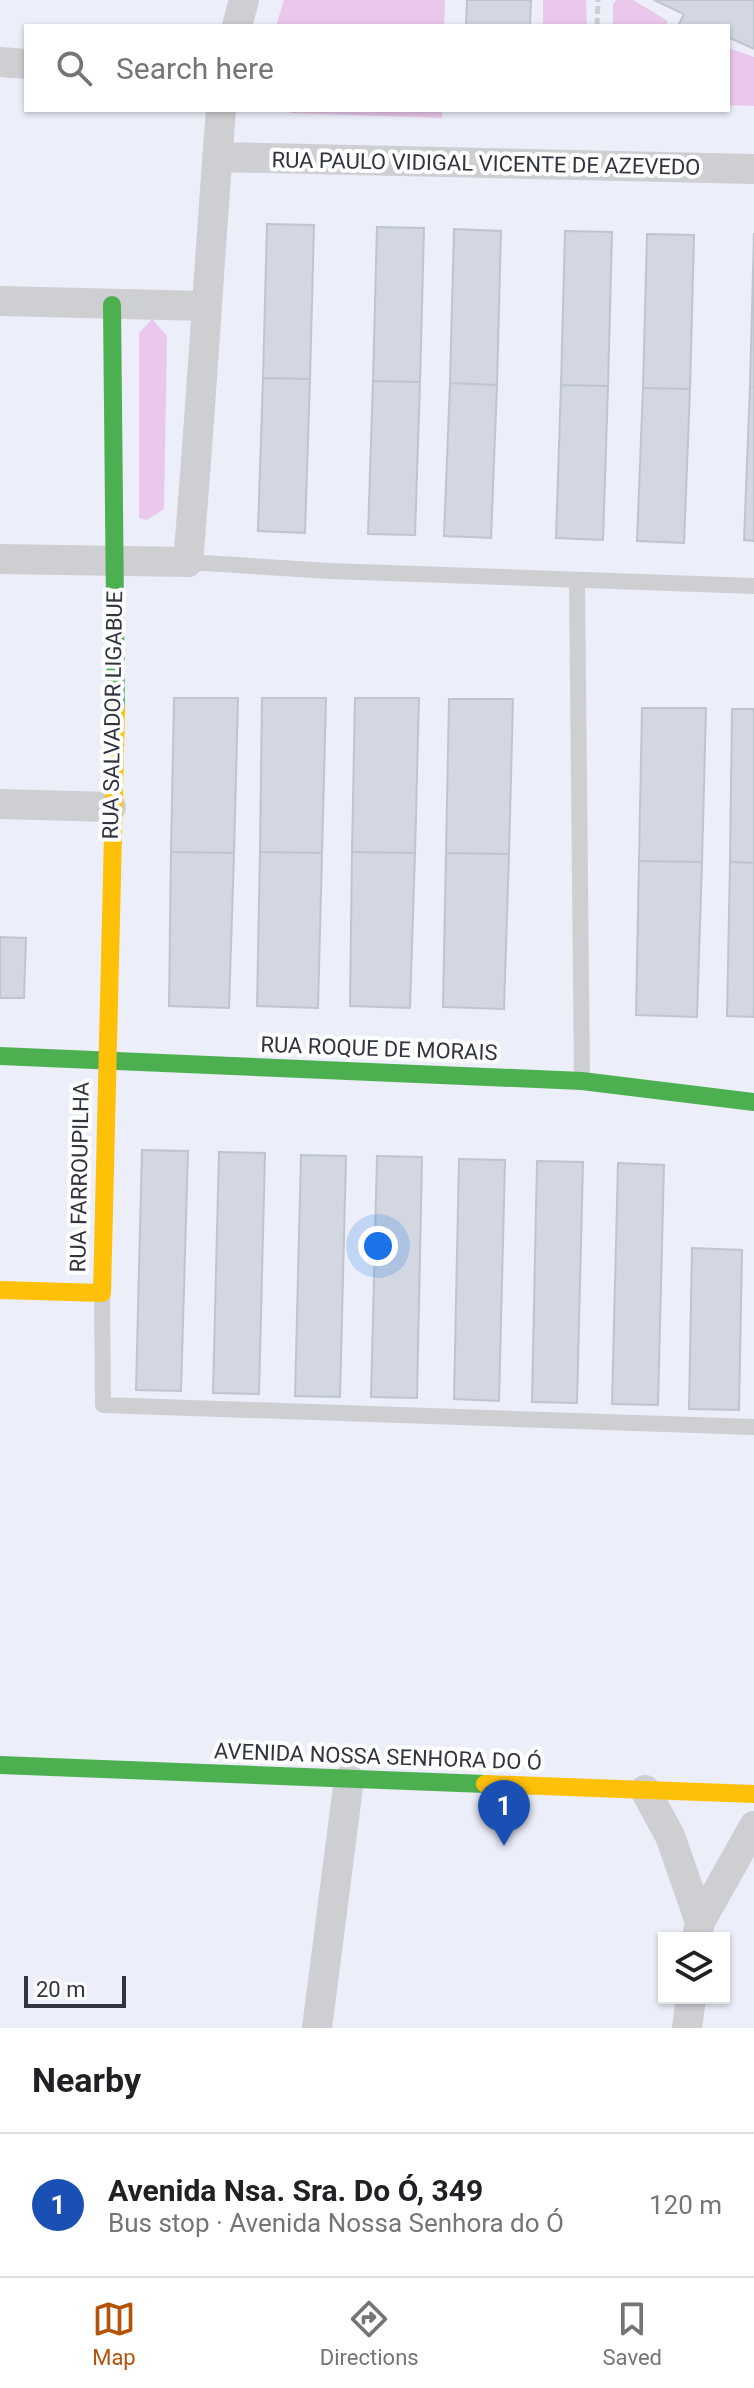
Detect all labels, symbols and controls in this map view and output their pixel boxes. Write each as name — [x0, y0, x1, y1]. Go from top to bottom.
search box — [24, 24, 730, 112]
icon: search — [52, 46, 96, 90]
text: Search here — [116, 51, 274, 86]
street label: RUA PAULO VIDIGAL VICENTE DE AZEVEDO — [271, 147, 701, 180]
street label: RUA SALVADOR LIGABUE — [98, 591, 127, 839]
street label: RUA ROQUE DE MORAIS — [260, 1032, 498, 1065]
street label: RUA FARROUPILHA — [65, 1081, 94, 1272]
your location — [358, 1226, 398, 1266]
street label: AVENIDA NOSSA SENHORA DO Ó — [214, 1737, 542, 1775]
pin: 1 — [478, 1780, 530, 1846]
map controls — [658, 1932, 730, 2004]
button: layers — [658, 1932, 730, 2004]
scale bar — [24, 1972, 126, 2008]
text: 20 m — [36, 1977, 85, 2002]
text: Nearby — [32, 2060, 141, 2100]
text: Avenida Nsa. Sra. Do Ó, 349 — [108, 2173, 483, 2208]
text: 1 — [51, 2190, 65, 2220]
text: 120 m — [649, 2190, 722, 2220]
text: Bus stop · Avenida Nossa Senhora do Ó — [108, 2208, 564, 2238]
tab: Map — [92, 2297, 136, 2370]
tab: Directions — [320, 2297, 419, 2370]
tab: Saved — [603, 2297, 662, 2370]

